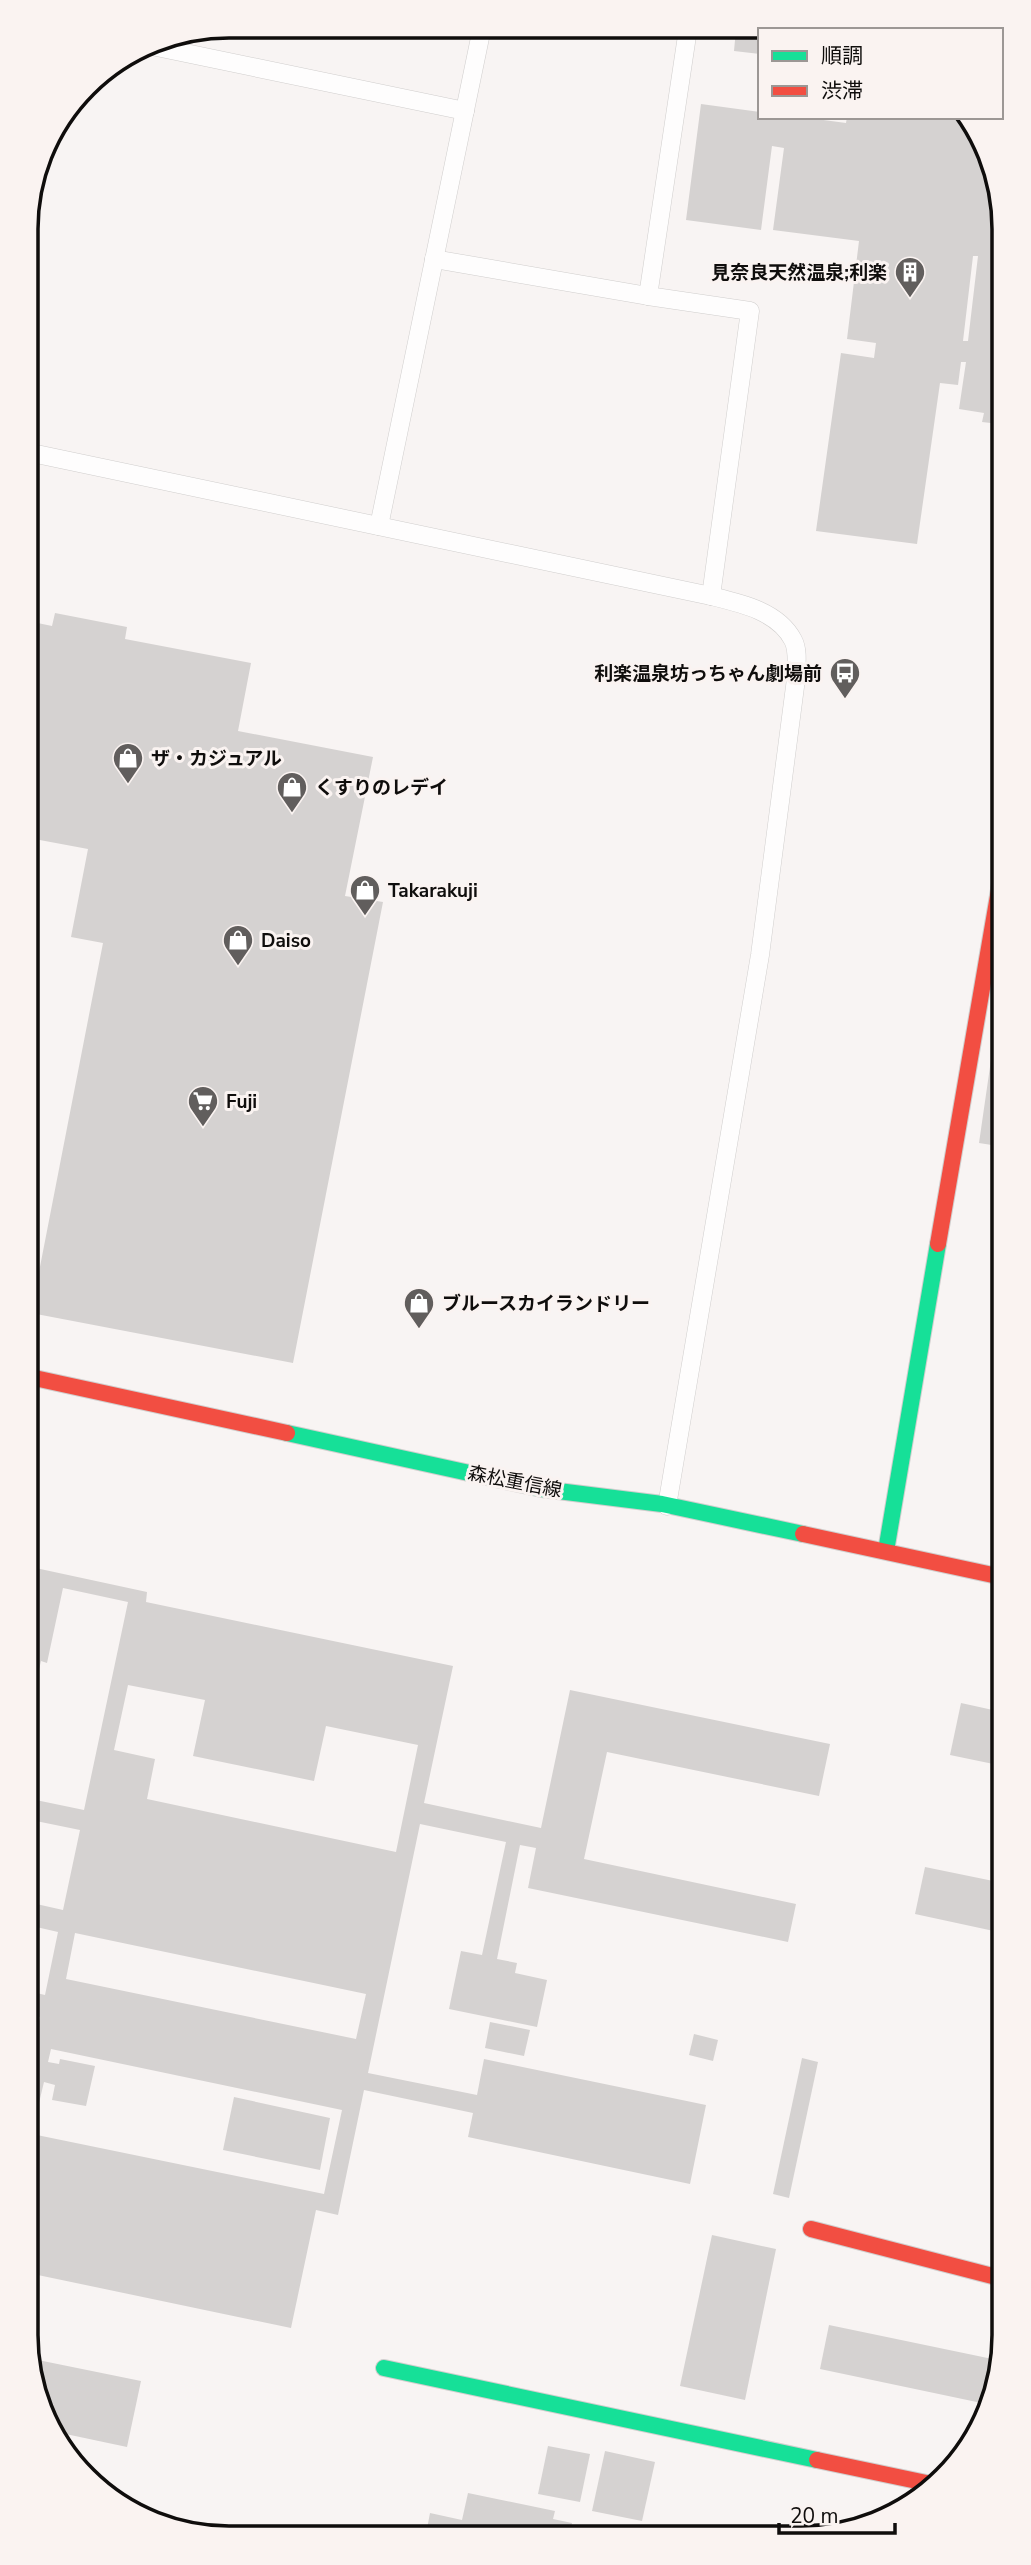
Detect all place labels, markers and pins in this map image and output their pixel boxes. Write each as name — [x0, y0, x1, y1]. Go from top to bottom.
building icon: 見奈良天然温泉;利楽 — [893, 255, 927, 299]
place label: 見奈良天然温泉;利楽 — [711, 260, 887, 286]
bus stop icon: 利楽温泉坊っちゃん劇場前 — [828, 656, 862, 700]
place label: 利楽温泉坊っちゃん劇場前 — [594, 661, 822, 687]
shop icon: ザ・カジュアル — [111, 741, 145, 785]
place label: ザ・カジュアル — [151, 746, 282, 772]
shop icon: くすりのレデイ — [275, 770, 309, 814]
place label: くすりのレデイ — [315, 775, 448, 801]
shop icon: Takarakuji — [348, 873, 382, 917]
place label: Takarakuji — [388, 878, 478, 904]
shop icon: Daiso — [221, 923, 255, 967]
place label: Daiso — [261, 928, 311, 954]
supermarket icon: Fuji — [186, 1084, 220, 1128]
place label: Fuji — [226, 1089, 257, 1115]
shop icon: ブルースカイランドリー — [402, 1286, 436, 1330]
place label: ブルースカイランドリー — [442, 1291, 650, 1317]

